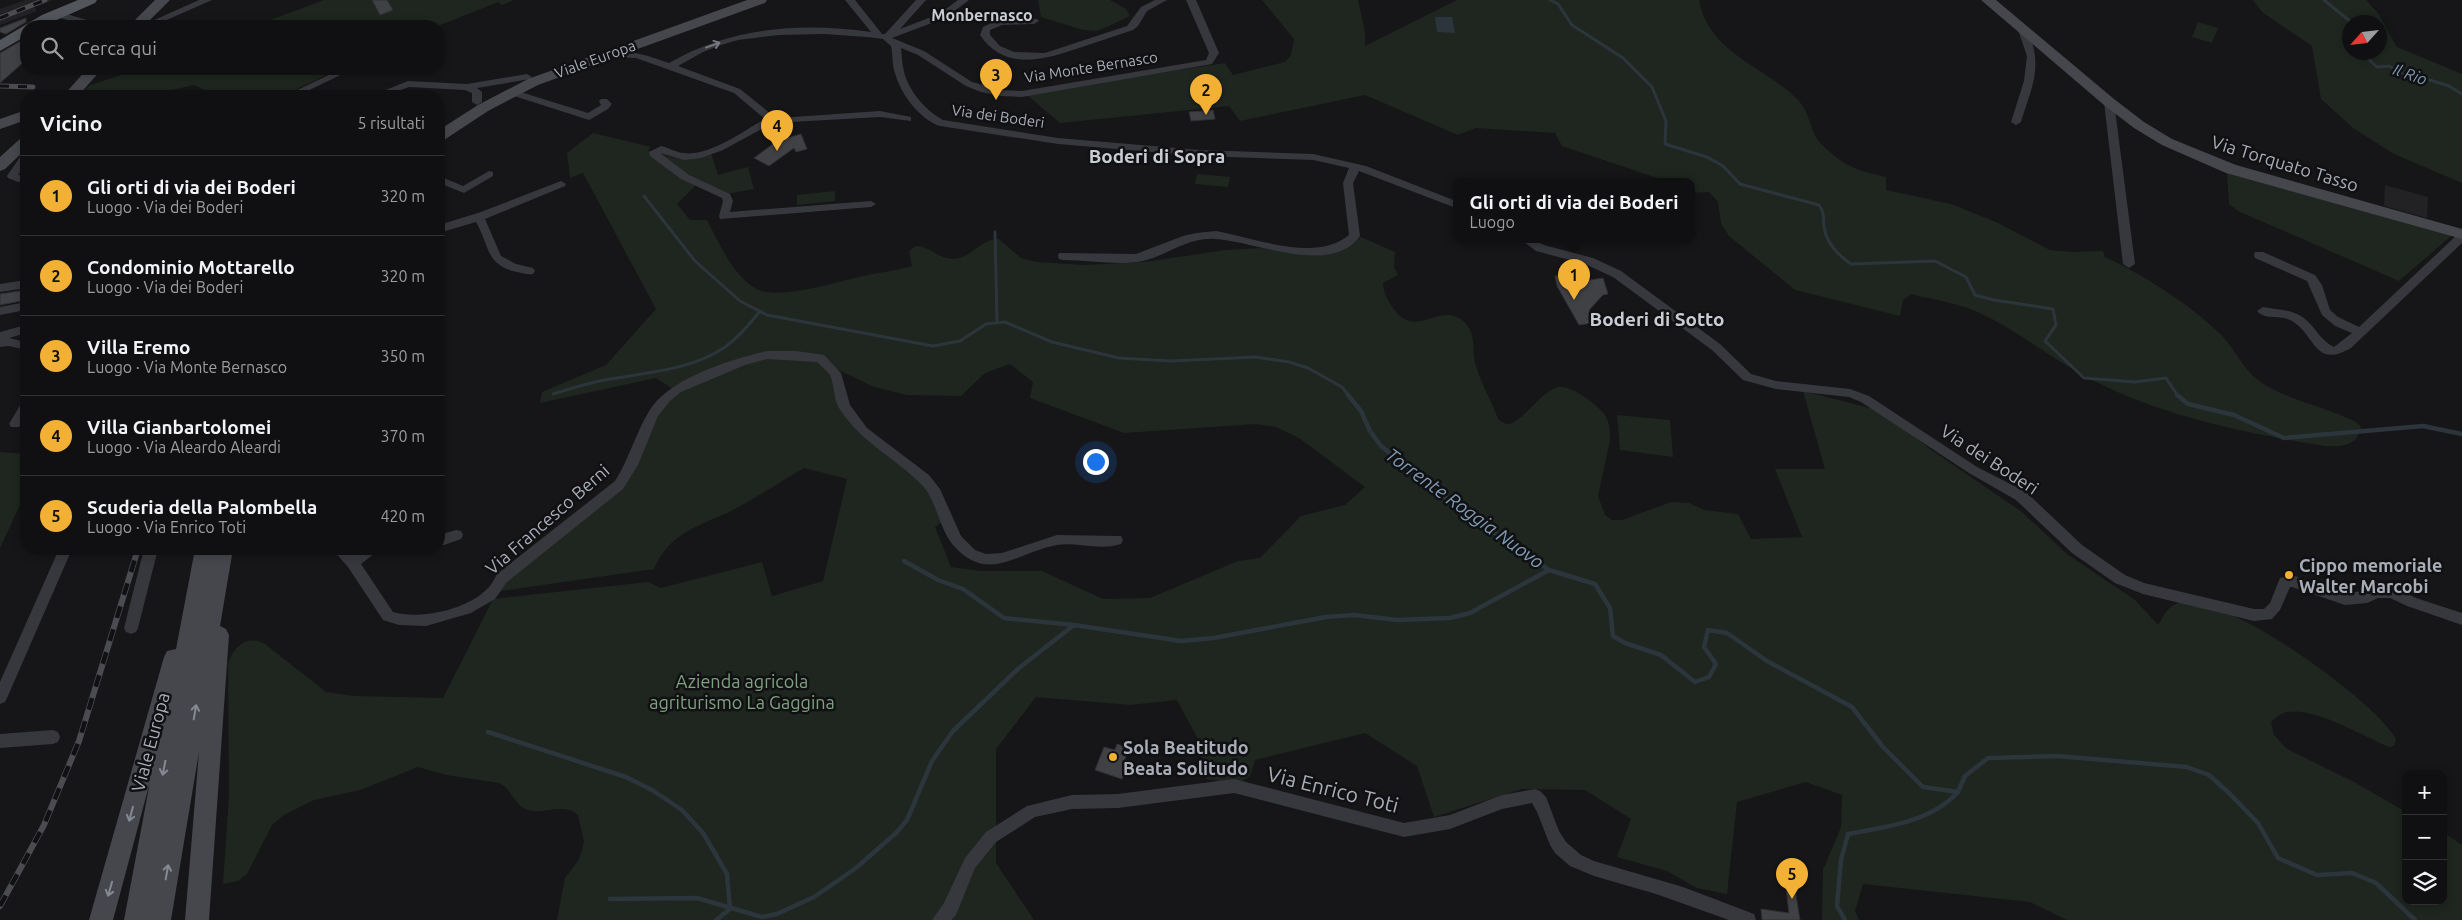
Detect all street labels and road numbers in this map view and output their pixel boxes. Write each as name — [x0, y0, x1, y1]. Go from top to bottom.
street label: Viale Europa — [552, 37, 638, 81]
street label: Via Monte Bernasco — [1023, 48, 1159, 86]
street label: Via dei Boderi — [950, 101, 1046, 131]
street label: Via Torquato Tasso — [2209, 131, 2361, 195]
street label: Via dei Boderi — [1937, 420, 2043, 498]
street label: Via Francesco Berni — [481, 460, 613, 578]
street label: Viale Europa — [127, 690, 173, 794]
street label: Via Enrico Toti — [1265, 761, 1401, 817]

